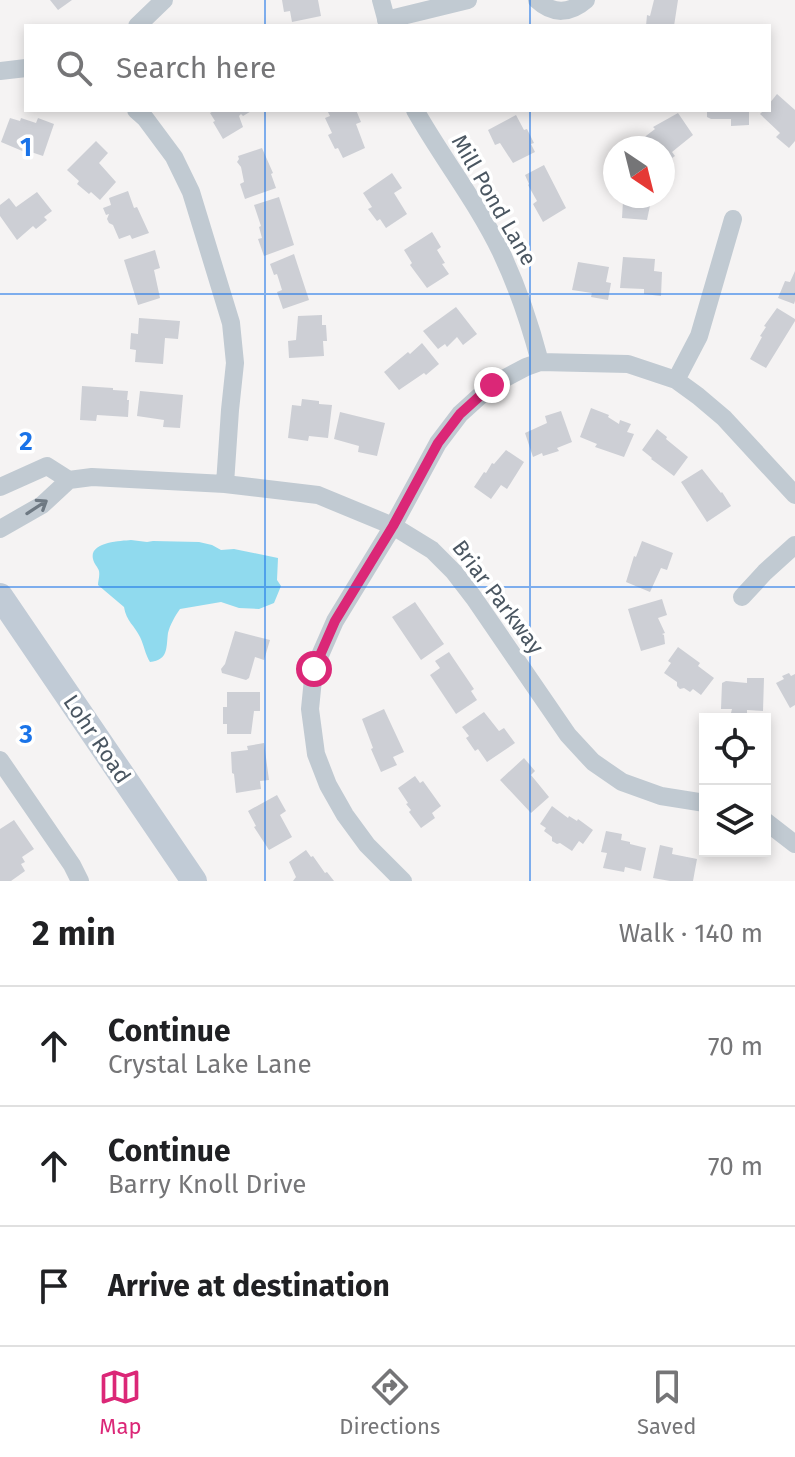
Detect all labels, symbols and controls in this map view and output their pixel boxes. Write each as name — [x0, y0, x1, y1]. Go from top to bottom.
search box — [24, 24, 771, 112]
icon: search — [52, 46, 96, 90]
text: Search here — [116, 50, 276, 86]
street label: Mill Pond Lane — [446, 130, 542, 270]
text: 1 — [20, 132, 32, 163]
north arrow — [603, 136, 675, 208]
route end — [474, 367, 510, 403]
text: 2 — [19, 426, 33, 457]
one-way arrow — [25, 499, 47, 516]
street label: Briar Parkway — [446, 535, 550, 659]
route start — [296, 651, 332, 687]
street label: Lohr Road — [58, 690, 136, 788]
map controls — [699, 713, 771, 857]
button: locate — [699, 713, 771, 785]
text: 3 — [18, 719, 33, 750]
button: layers — [699, 785, 771, 857]
text: 2 min — [32, 913, 116, 954]
text: Walk · 140 m — [619, 918, 763, 949]
text: Continue — [108, 1013, 231, 1049]
icon: ahead — [32, 1024, 76, 1068]
text: 70 m — [708, 1031, 763, 1062]
text: Crystal Lake Lane — [108, 1049, 312, 1080]
text: Continue — [108, 1133, 231, 1169]
icon: ahead — [32, 1144, 76, 1188]
text: 70 m — [708, 1151, 763, 1182]
text: Barry Knoll Drive — [108, 1169, 307, 1200]
icon: arrive — [32, 1264, 76, 1308]
text: Arrive at destination — [108, 1268, 390, 1304]
tab: Map — [98, 1365, 142, 1440]
tab: Directions — [339, 1365, 440, 1440]
tab: Saved — [637, 1365, 697, 1440]

